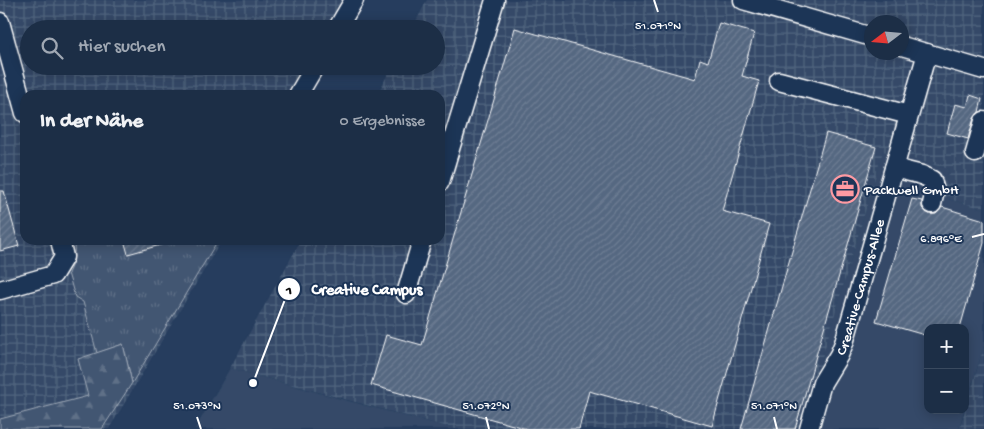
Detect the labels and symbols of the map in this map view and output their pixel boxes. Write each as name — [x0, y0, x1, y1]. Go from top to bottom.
north arrow — [864, 15, 909, 60]
text: 51.071°N — [635, 20, 681, 34]
office icon: Packwell GmbH — [830, 174, 860, 204]
place label: Packwell GmbH — [863, 182, 959, 200]
street label: Creative-Campus-Allee — [833, 217, 890, 358]
text: 6.896°E — [920, 233, 962, 247]
callout: Creative Campus — [276, 273, 432, 304]
text: 1 — [285, 282, 292, 300]
text: Creative Campus — [311, 282, 423, 301]
text: 51.073°N — [173, 400, 221, 414]
text: 51.072°N — [462, 400, 510, 414]
text: 51.071°N — [751, 400, 797, 414]

